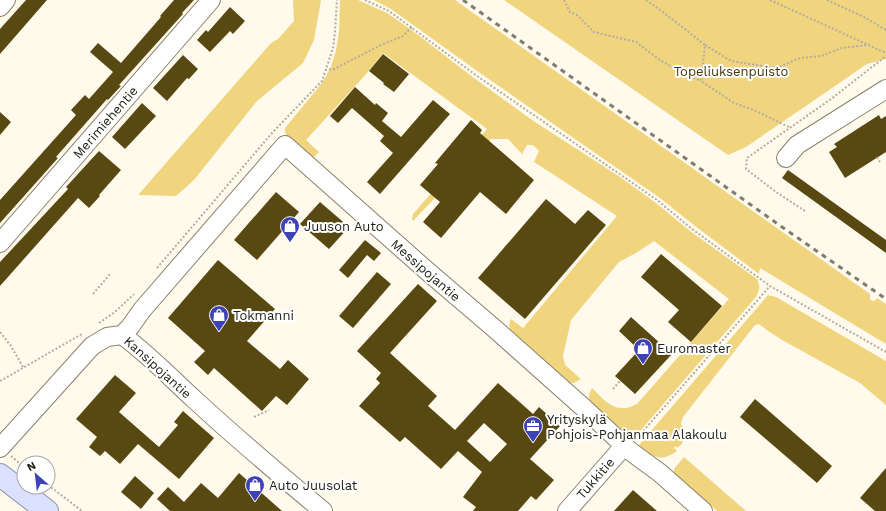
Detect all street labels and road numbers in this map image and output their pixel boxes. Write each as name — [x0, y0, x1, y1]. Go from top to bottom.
street label: Merimiehentie — [70, 83, 141, 161]
street label: Messipojantie — [388, 236, 463, 305]
street label: Kansipojantie — [121, 333, 194, 401]
street label: Tukkitie — [573, 455, 617, 502]

